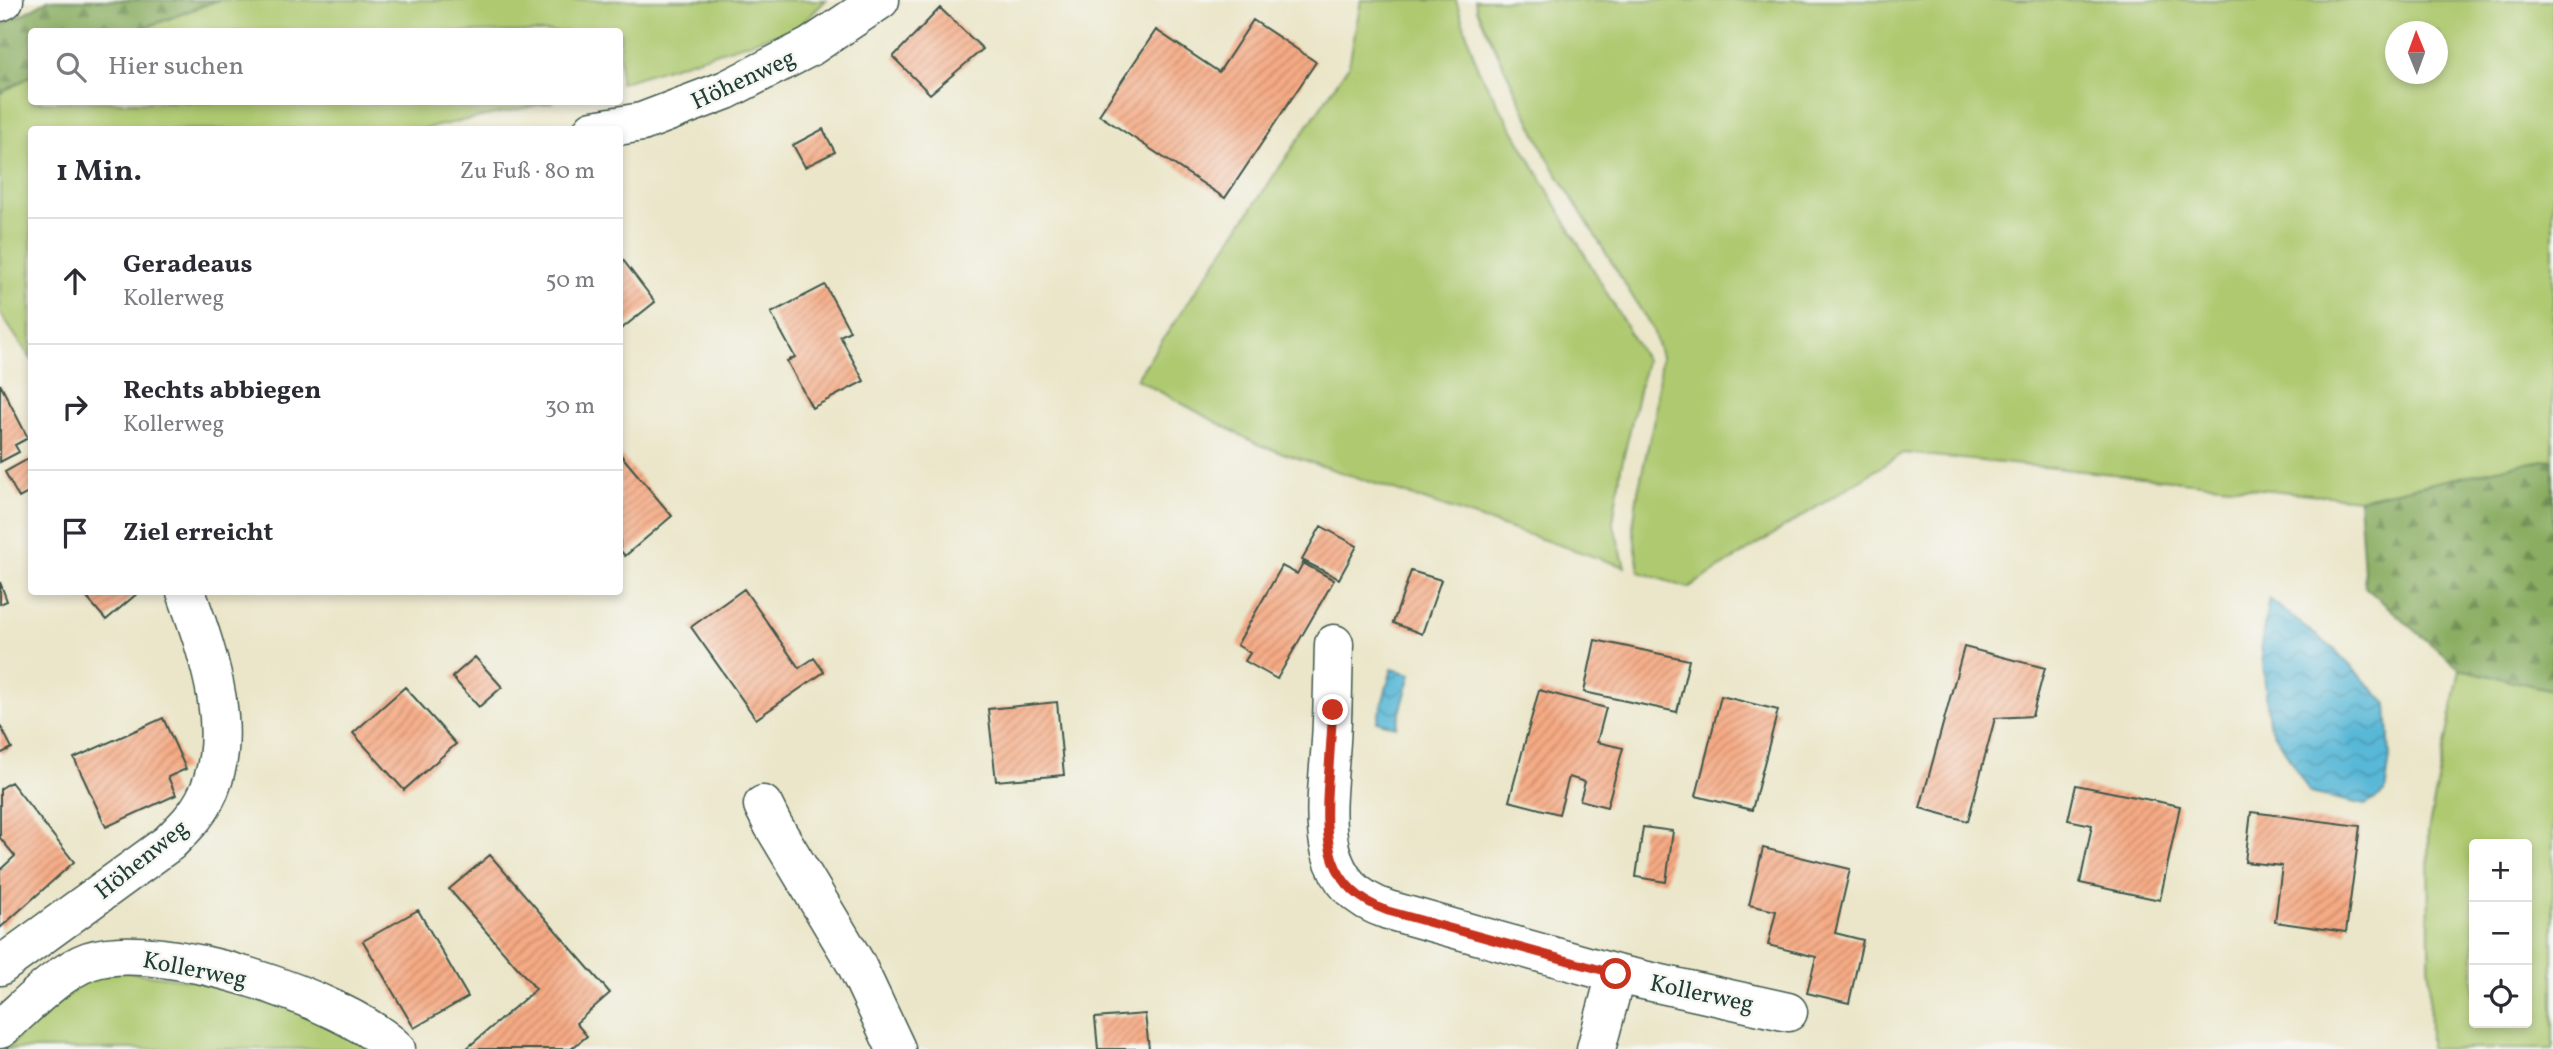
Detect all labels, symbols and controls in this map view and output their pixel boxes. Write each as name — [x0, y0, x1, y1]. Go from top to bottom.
north arrow — [2385, 21, 2448, 84]
search box — [28, 28, 623, 105]
street label: Höhenweg — [686, 42, 802, 120]
icon: search — [52, 48, 90, 86]
text: Hier suchen — [108, 49, 244, 85]
text: 1 Min. — [56, 151, 142, 193]
text: Zu Fuß · 80 m — [460, 156, 595, 188]
text: Geradeaus — [123, 247, 252, 283]
icon: ahead — [56, 262, 94, 300]
text: 50 m — [546, 265, 595, 297]
text: Kollerweg — [123, 283, 224, 315]
text: Rechts abbiegen — [123, 373, 321, 409]
icon: right — [56, 388, 94, 426]
text: 30 m — [545, 391, 595, 423]
text: Kollerweg — [123, 409, 224, 441]
icon: arrive — [56, 514, 94, 552]
text: Ziel erreicht — [123, 515, 273, 551]
route end — [1317, 694, 1348, 725]
street label: Höhenweg — [88, 812, 196, 909]
map controls — [2469, 839, 2532, 1028]
button: + — [2469, 839, 2532, 902]
button: − — [2469, 902, 2532, 965]
street label: Kollerweg — [140, 944, 250, 998]
route start — [1600, 958, 1631, 989]
button: locate — [2469, 965, 2532, 1028]
street label: Kollerweg — [1646, 967, 1757, 1023]

